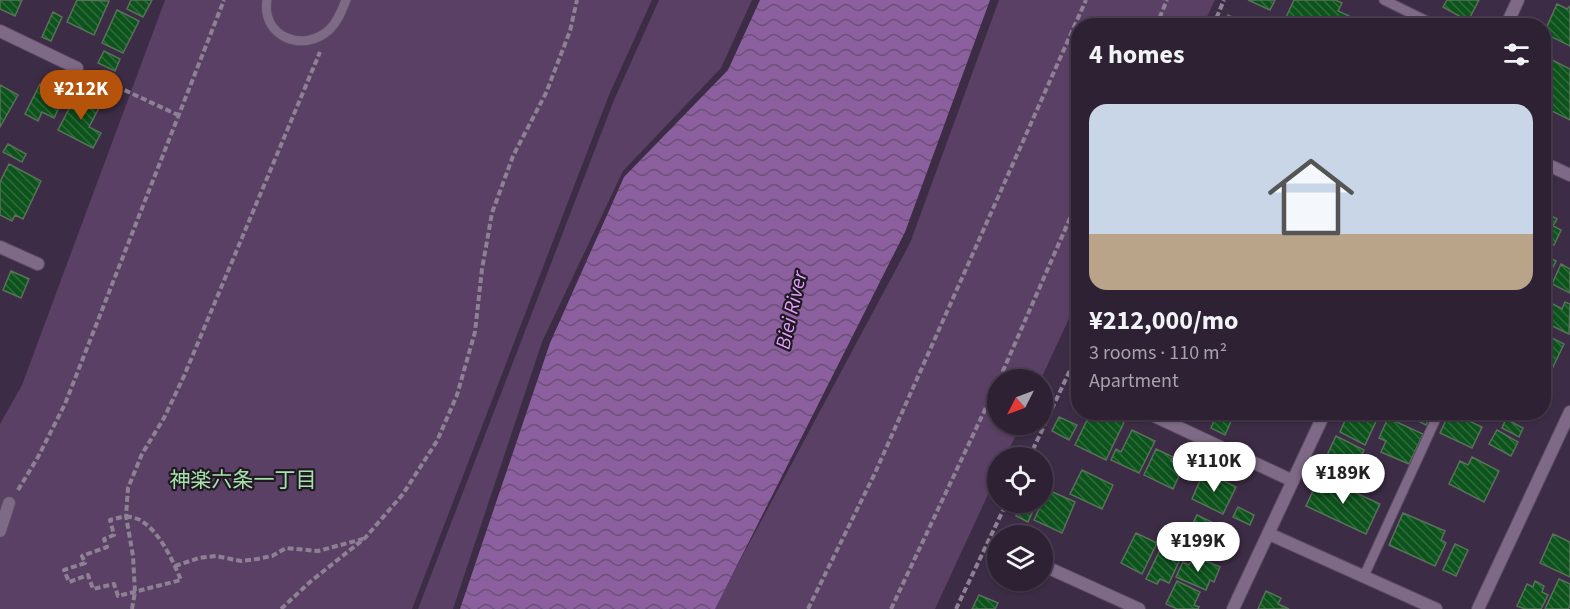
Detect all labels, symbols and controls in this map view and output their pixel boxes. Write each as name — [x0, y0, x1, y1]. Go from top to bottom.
text: 4 homes — [1089, 36, 1184, 73]
icon: filters — [1500, 38, 1533, 71]
pin: ¥212K — [39, 70, 123, 121]
text: ¥212K — [54, 75, 108, 103]
icon: home — [1257, 143, 1365, 251]
water label: Biei River — [767, 267, 815, 352]
text: ¥212,000/mo — [1089, 302, 1238, 339]
text: 3 rooms · 110 m² — [1089, 339, 1227, 367]
text: Apartment — [1089, 367, 1179, 395]
north arrow — [987, 369, 1053, 435]
map controls — [987, 369, 1053, 591]
pin: ¥110K — [1172, 442, 1256, 493]
button: locate — [987, 447, 1053, 513]
text: ¥110K — [1187, 447, 1241, 475]
pin: ¥189K — [1301, 454, 1385, 505]
text: ¥189K — [1316, 459, 1370, 487]
district label: 神楽六条一丁目 — [170, 465, 317, 495]
pin: ¥199K — [1156, 522, 1240, 573]
button: layers — [987, 525, 1053, 591]
text: ¥199K — [1171, 527, 1225, 555]

